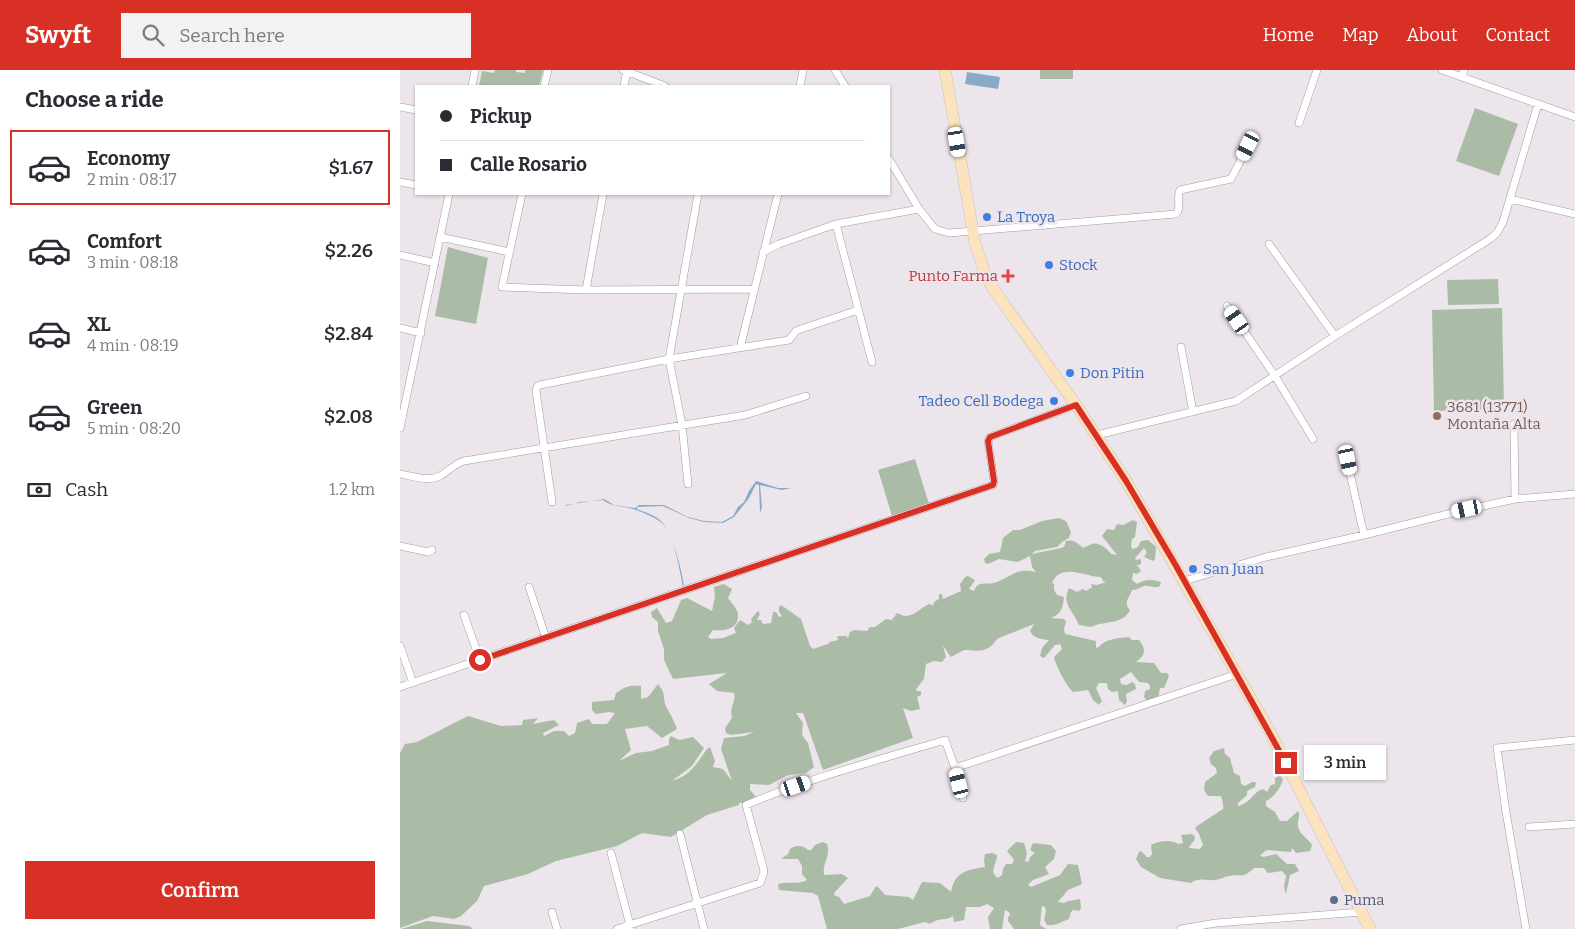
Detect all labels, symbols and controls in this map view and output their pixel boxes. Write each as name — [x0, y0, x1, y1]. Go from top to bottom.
search box — [121, 13, 471, 58]
text: Swyft — [25, 21, 91, 49]
icon: search — [139, 21, 167, 49]
text: Search here — [179, 24, 285, 47]
text: Home — [1263, 24, 1314, 46]
text: Map — [1342, 24, 1378, 46]
text: About — [1406, 24, 1457, 46]
text: Contact — [1485, 24, 1550, 46]
text: Choose a ride — [25, 86, 164, 113]
text: Pickup — [470, 105, 532, 128]
car — [947, 126, 966, 158]
car — [1234, 129, 1261, 163]
icon: car — [27, 145, 72, 190]
text: Economy — [87, 147, 170, 170]
text: Calle Rosario — [470, 153, 587, 176]
text: $1.67 — [329, 156, 373, 179]
text: 2 min · 08:17 — [87, 170, 176, 189]
place label: La Troya — [997, 208, 1055, 226]
marker: La Troya — [981, 211, 993, 223]
icon: car — [27, 228, 72, 273]
text: Comfort — [87, 230, 162, 253]
text: $2.26 — [325, 239, 373, 262]
text: 3 min · 08:18 — [87, 253, 179, 272]
place label: Stock — [1059, 256, 1098, 274]
marker: Stock — [1043, 259, 1055, 271]
place label: Punto Farma — [908, 267, 998, 285]
marker: Punto Farma — [1002, 270, 1014, 282]
car — [1222, 303, 1251, 337]
icon: car — [27, 311, 72, 356]
text: XL — [87, 313, 111, 336]
text: $2.84 — [324, 322, 373, 345]
text: 4 min · 08:19 — [87, 336, 179, 355]
place label: Don Pitin — [1080, 364, 1145, 382]
marker: Don Pitin — [1064, 367, 1076, 379]
place label: Tadeo Cell Bodega — [918, 392, 1044, 410]
icon: car — [27, 394, 72, 439]
marker: Tadeo Cell Bodega — [1048, 395, 1060, 407]
text: Green — [87, 396, 142, 419]
place label: 3681 (13771) Montaña Alta — [1447, 398, 1541, 433]
text: $2.08 — [324, 405, 373, 428]
marker: 3681 (13771) Montaña Alta — [1431, 410, 1443, 422]
text: 5 min · 08:20 — [87, 419, 181, 438]
car — [1337, 444, 1358, 476]
icon: cash — [25, 476, 53, 504]
text: Cash — [65, 478, 108, 501]
text: 1.2 km — [329, 480, 375, 499]
car — [1450, 499, 1483, 519]
place label: San Juan — [1203, 560, 1265, 578]
marker: San Juan — [1187, 563, 1199, 575]
route start — [469, 649, 491, 671]
callout: 3 min — [1304, 746, 1386, 780]
route end — [1275, 752, 1297, 774]
text: 3 min — [1324, 753, 1366, 772]
car — [948, 767, 969, 799]
car — [779, 774, 812, 798]
button: Confirm — [25, 861, 375, 919]
place label: Puma — [1344, 891, 1385, 909]
marker: Puma — [1328, 894, 1340, 906]

